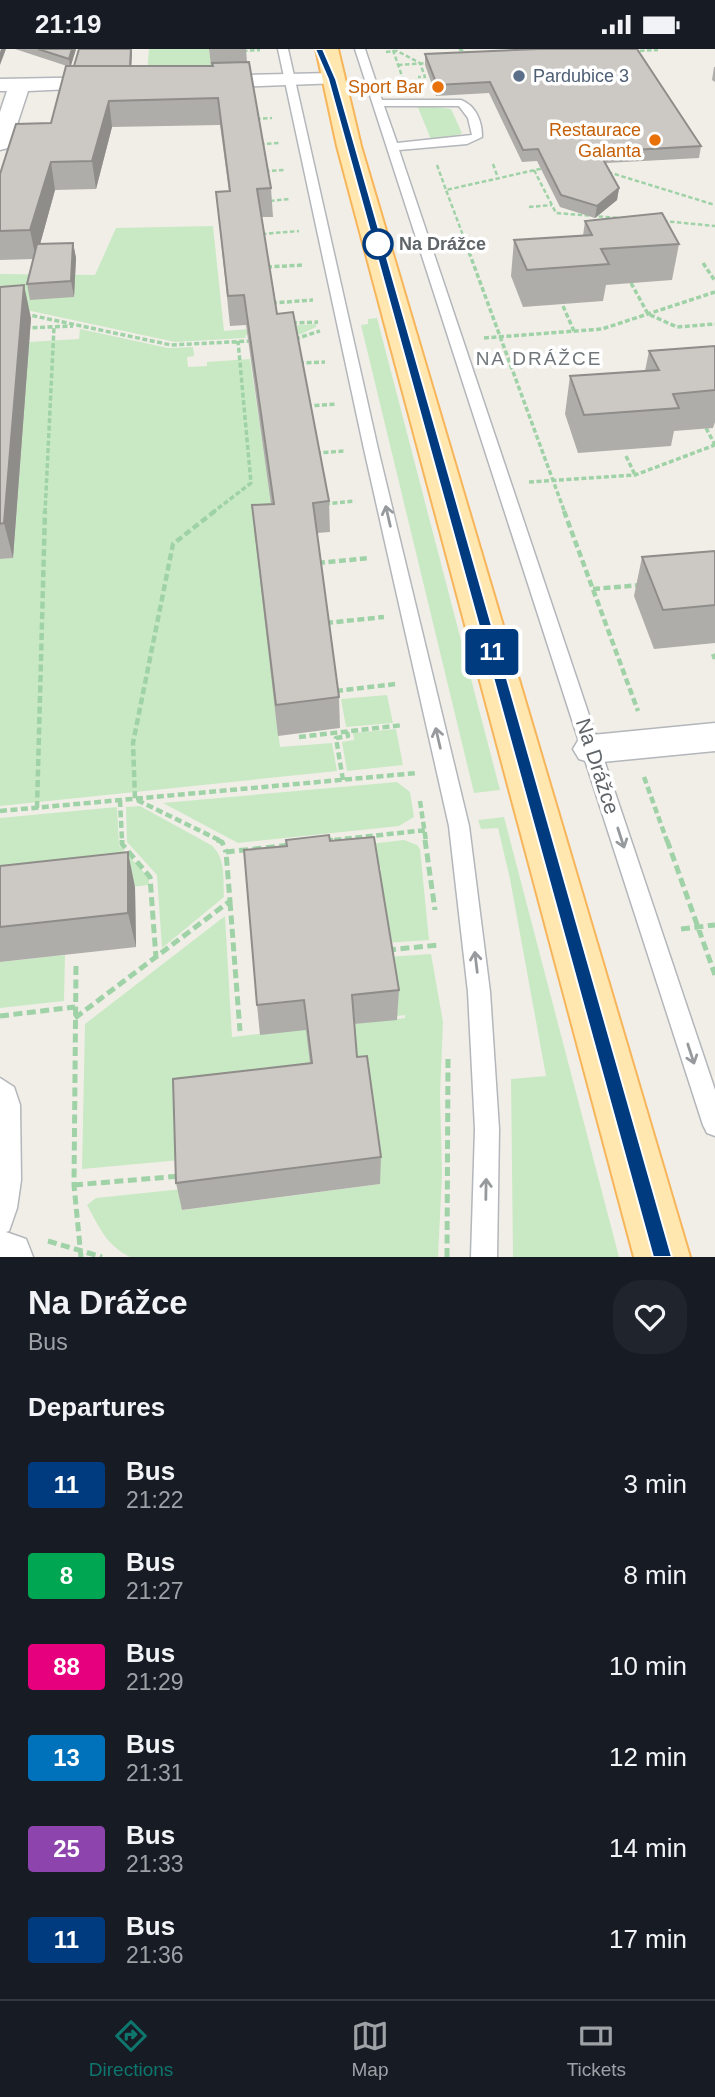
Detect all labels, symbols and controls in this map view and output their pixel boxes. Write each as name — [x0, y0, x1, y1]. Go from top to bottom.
text: 21:19 — [35, 9, 102, 39]
place label: Pardubice 3 — [533, 66, 629, 86]
marker: Pardubice 3 — [511, 68, 527, 84]
place label: Sport Bar — [348, 77, 424, 97]
marker: Sport Bar — [430, 79, 446, 95]
place label: Restaurace Galanta — [549, 120, 642, 161]
marker: Restaurace Galanta — [647, 132, 663, 148]
marker: Na Drážce — [363, 229, 393, 259]
place label: Na Drážce — [399, 234, 486, 254]
district label: NA DRÁŽCE — [476, 348, 602, 369]
one-way arrow — [381, 505, 394, 528]
line badge: 11 — [461, 629, 524, 675]
text: 11 — [479, 638, 505, 665]
street label: Na Drážce — [572, 715, 624, 817]
one-way arrow — [431, 727, 445, 750]
one-way arrow — [615, 826, 628, 848]
one-way arrow — [469, 951, 482, 974]
one-way arrow — [686, 1042, 698, 1064]
one-way arrow — [479, 1178, 493, 1201]
button: heart — [613, 1280, 687, 1354]
text: Na Drážce — [28, 1284, 188, 1321]
text: Bus — [28, 1329, 68, 1355]
text: Departures — [28, 1392, 165, 1422]
text: Bus — [126, 1456, 175, 1486]
text: 3 min — [623, 1469, 687, 1499]
text: 11 — [54, 1471, 79, 1498]
text: 21:22 — [126, 1487, 184, 1513]
text: Bus — [126, 1547, 175, 1577]
text: 8 min — [623, 1560, 687, 1590]
text: 8 — [60, 1562, 73, 1589]
text: 21:27 — [126, 1578, 184, 1604]
text: Bus — [126, 1638, 175, 1668]
text: 10 min — [609, 1651, 687, 1681]
text: 88 — [53, 1653, 80, 1680]
text: 21:29 — [126, 1669, 184, 1695]
text: Bus — [126, 1729, 175, 1759]
text: 12 min — [609, 1742, 687, 1772]
text: 13 — [53, 1744, 80, 1771]
text: 21:31 — [126, 1760, 184, 1786]
text: Bus — [126, 1820, 175, 1850]
text: 14 min — [609, 1833, 687, 1863]
text: 25 — [53, 1835, 80, 1862]
text: 21:33 — [126, 1851, 184, 1877]
text: Bus — [126, 1911, 175, 1941]
text: 17 min — [609, 1924, 687, 1954]
text: 11 — [54, 1926, 79, 1953]
text: 21:36 — [126, 1942, 184, 1968]
tab: Directions — [89, 2017, 173, 2081]
tab: Map — [351, 2017, 389, 2081]
tab: Tickets — [567, 2017, 626, 2081]

